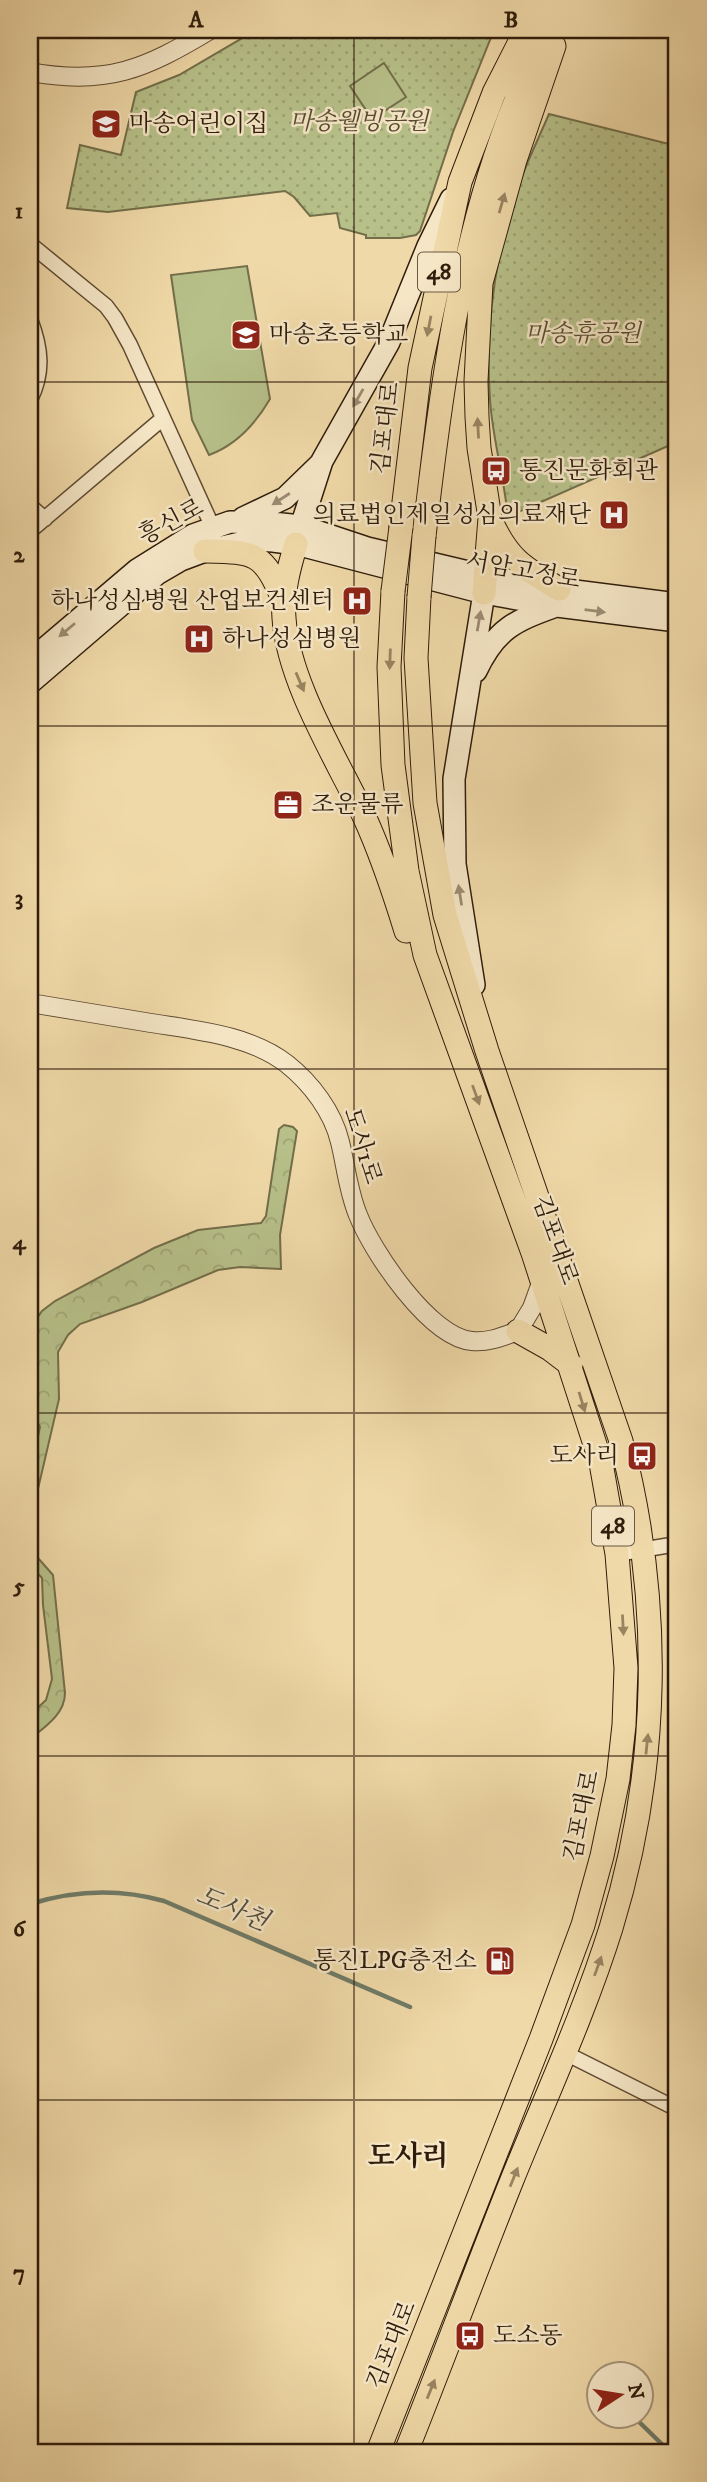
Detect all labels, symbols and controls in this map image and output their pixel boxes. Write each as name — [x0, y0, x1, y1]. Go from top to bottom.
text: A — [188, 6, 205, 35]
text: B — [504, 6, 518, 35]
school or university icon: 마송어린이집 — [89, 107, 123, 141]
park label: 마송웰빙공원 — [289, 107, 430, 137]
place label: 마송어린이집 — [129, 109, 268, 139]
one-way arrow — [498, 193, 508, 214]
text: 1 — [15, 197, 23, 226]
road number: 48 — [418, 252, 460, 292]
one-way arrow — [423, 315, 434, 337]
school or university icon: 마송초등학교 — [229, 318, 263, 352]
park label: 마송휴공원 — [525, 319, 643, 349]
place label: 마송초등학교 — [269, 320, 408, 350]
street label: 김포대로 — [365, 380, 407, 476]
one-way arrow — [352, 389, 364, 408]
one-way arrow — [472, 417, 483, 439]
bus stop icon: 통진문화회관 — [479, 454, 513, 488]
place label: 통진문화회관 — [519, 456, 658, 486]
street label: 흥신로 — [133, 492, 209, 552]
one-way arrow — [272, 493, 291, 506]
hospital icon: 의료법인제일성심의료재단 — [597, 498, 631, 532]
place label: 의료법인제일성심의료재단 — [313, 500, 592, 530]
text: 2 — [13, 541, 25, 570]
street label: 서암고정로 — [463, 546, 583, 596]
hospital icon: 하나성심병원 산업보건센터 — [340, 584, 374, 618]
place label: 하나성심병원 산업보건센터 — [51, 586, 334, 616]
one-way arrow — [585, 605, 607, 616]
one-way arrow — [474, 610, 485, 632]
one-way arrow — [58, 622, 75, 637]
hospital icon: 하나성심병원 — [182, 622, 216, 656]
place label: 하나성심병원 — [222, 624, 361, 654]
one-way arrow — [384, 648, 395, 670]
one-way arrow — [294, 672, 306, 692]
office icon: 조운물류 — [271, 788, 305, 822]
place label: 조운물류 — [311, 790, 404, 820]
text: 3 — [15, 884, 23, 913]
one-way arrow — [454, 884, 465, 906]
one-way arrow — [471, 1084, 482, 1105]
street label: 도사1로 — [336, 1104, 388, 1188]
street label: 김포대로 — [526, 1191, 584, 1289]
text: 4 — [12, 1228, 27, 1257]
one-way arrow — [578, 1392, 588, 1413]
bus stop icon: 도사리 — [625, 1439, 659, 1473]
place label: 도사리 — [549, 1441, 619, 1471]
road number: 48 — [592, 1506, 634, 1546]
text: 5 — [12, 1572, 25, 1601]
one-way arrow — [618, 1615, 629, 1637]
one-way arrow — [642, 1733, 653, 1755]
street label: 김포대로 — [558, 1768, 606, 1864]
water label: 도사천 — [191, 1879, 275, 1940]
text: 6 — [13, 1915, 27, 1944]
fuel station icon: 통진LPG충전소 — [483, 1944, 517, 1978]
place label: 통진LPG충전소 — [313, 1946, 477, 1976]
one-way arrow — [593, 1955, 604, 1976]
district label: 도사리 — [367, 2139, 449, 2174]
one-way arrow — [508, 2166, 519, 2187]
text: 7 — [13, 2259, 25, 2288]
street label: 김포대로 — [361, 2296, 423, 2394]
bus stop icon: 도소동 — [453, 2319, 487, 2353]
place label: 도소동 — [493, 2321, 563, 2351]
north arrow — [584, 2360, 654, 2430]
one-way arrow — [426, 2378, 437, 2399]
text: N — [622, 2382, 648, 2402]

